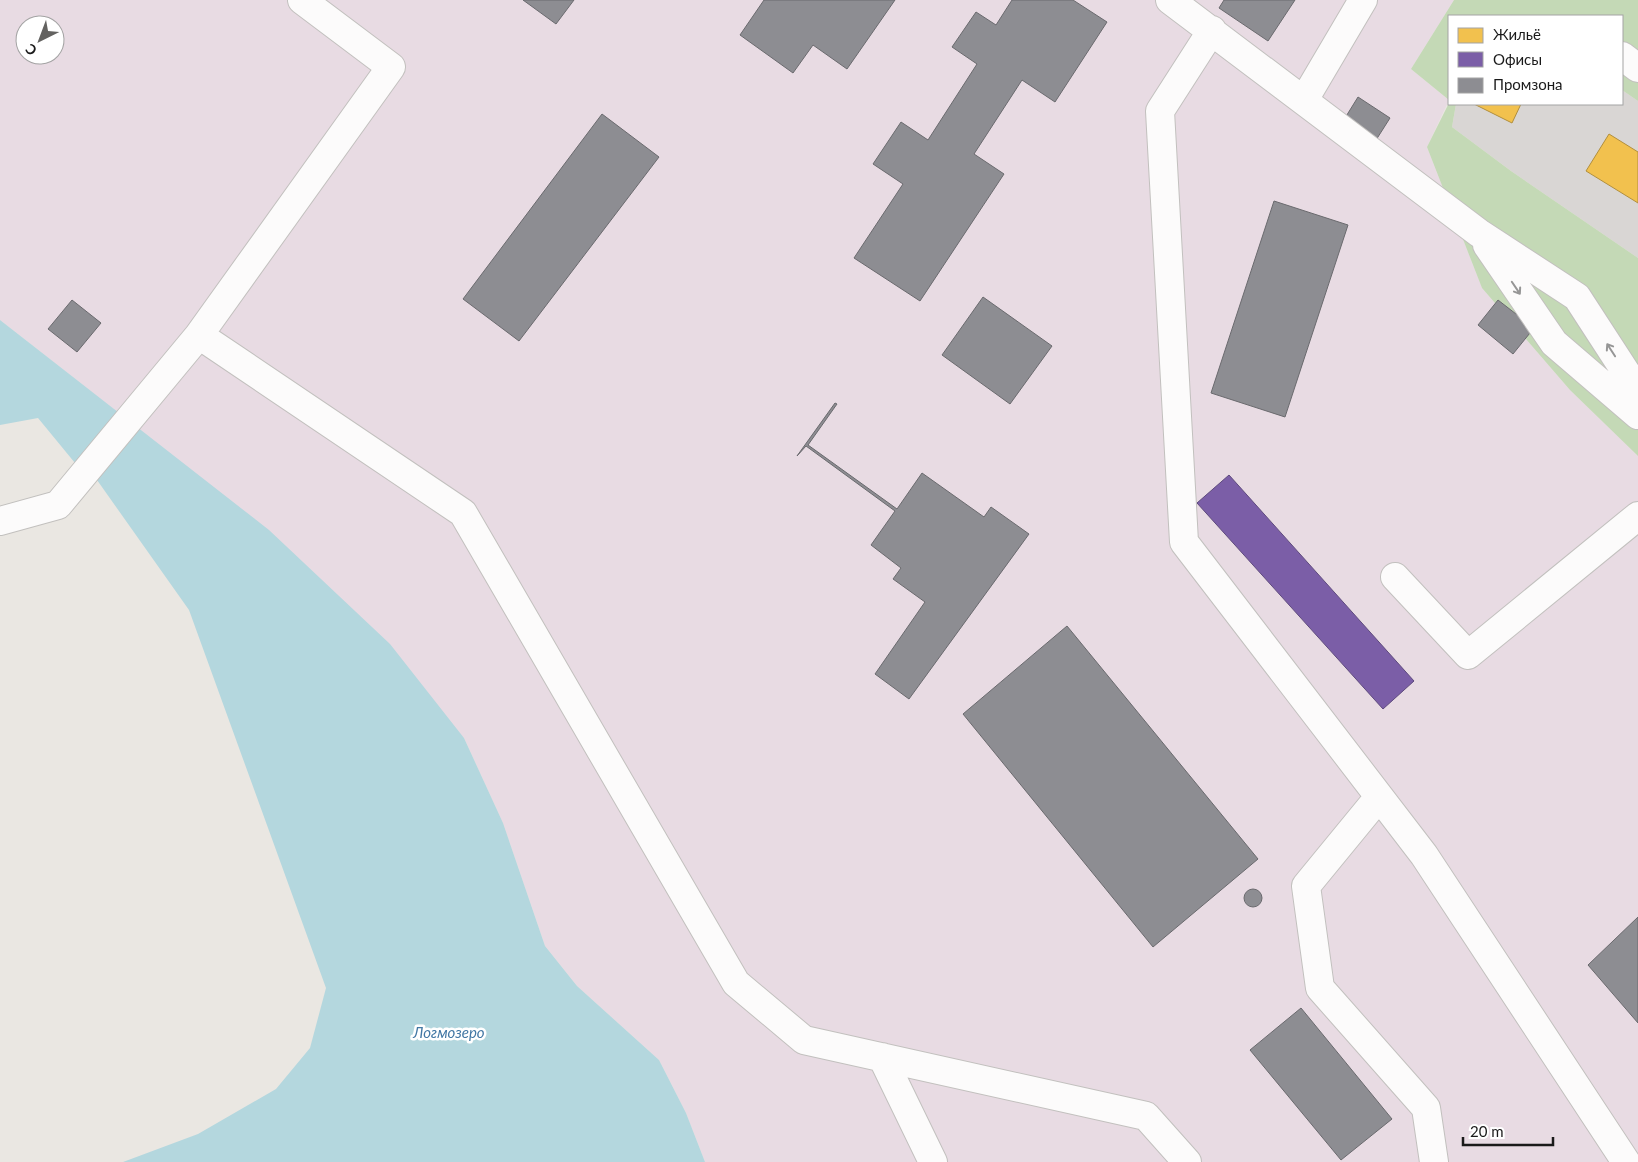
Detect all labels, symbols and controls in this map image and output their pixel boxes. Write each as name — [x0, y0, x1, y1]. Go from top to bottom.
north arrow — [15, 15, 65, 65]
legend — [1448, 15, 1623, 105]
text: Жильё — [1493, 25, 1541, 43]
text: С — [21, 40, 40, 59]
text: Офисы — [1493, 50, 1542, 68]
text: Промзона — [1493, 75, 1563, 93]
one-way arrow — [1511, 281, 1521, 295]
one-way arrow — [1606, 344, 1616, 358]
water label: Логмозеро — [412, 1023, 485, 1041]
scale bar — [1463, 1114, 1553, 1146]
text: 20 m — [1470, 1122, 1504, 1140]

